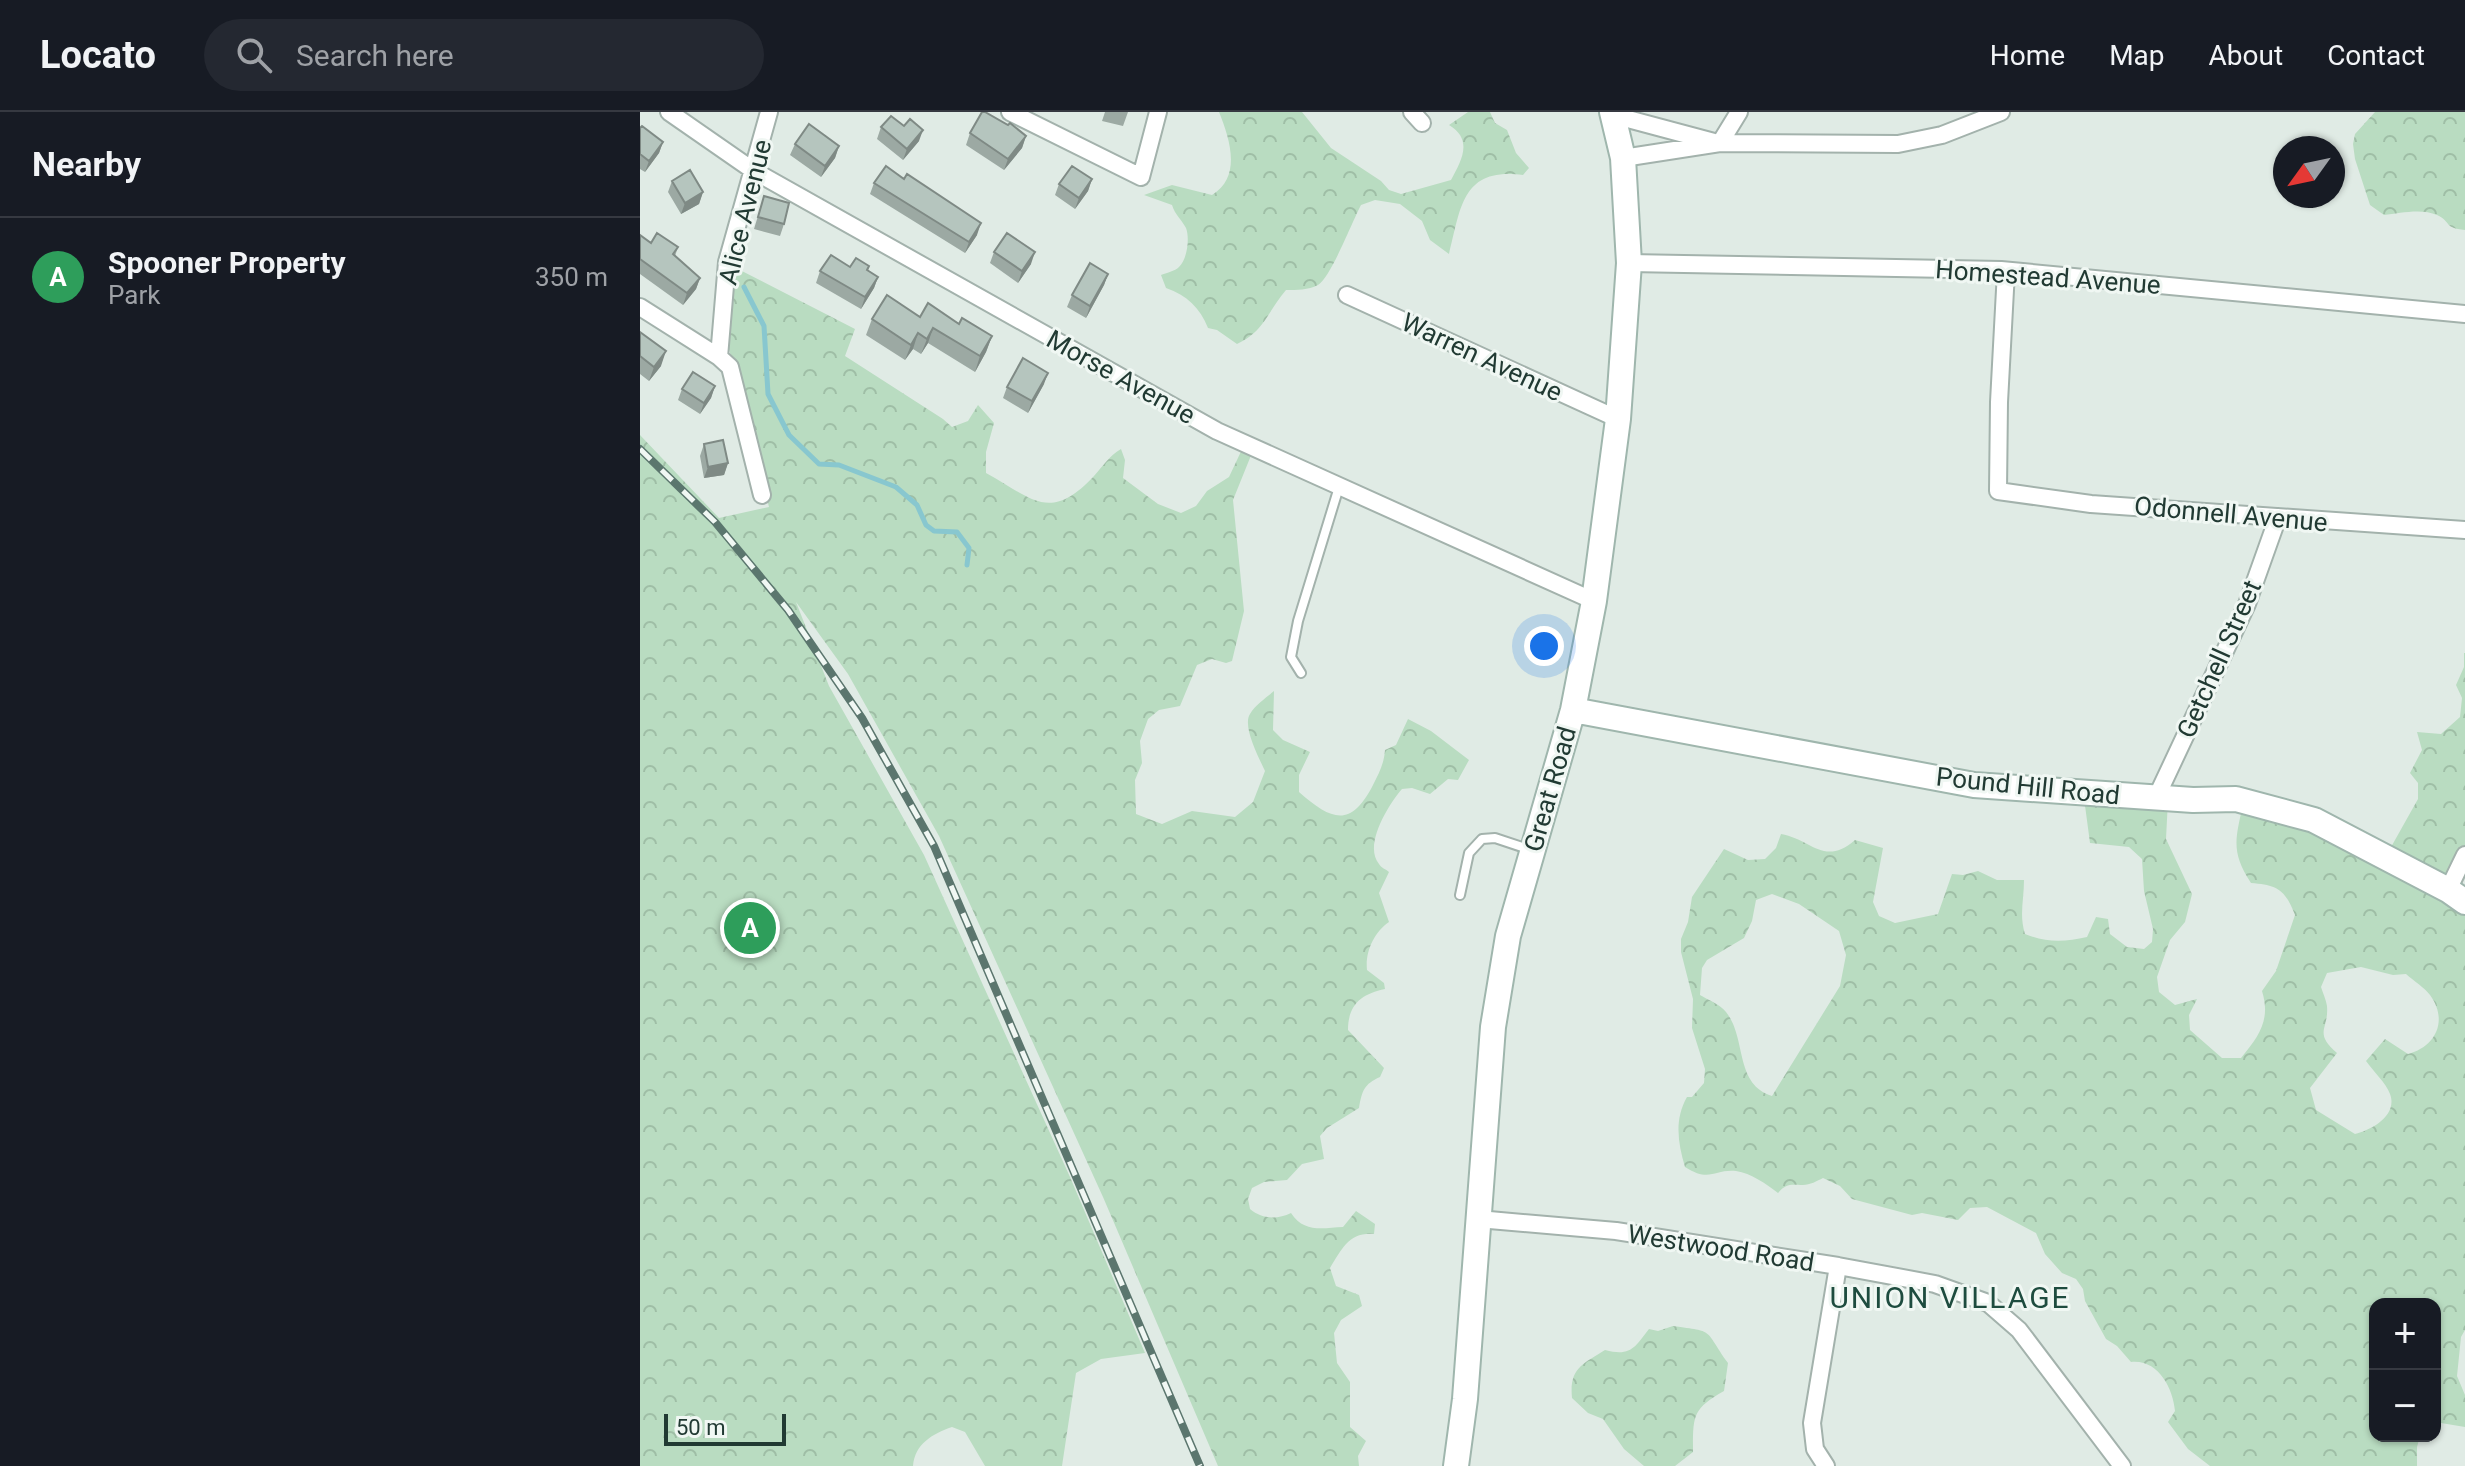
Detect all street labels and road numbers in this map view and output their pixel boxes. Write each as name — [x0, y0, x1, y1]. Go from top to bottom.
street label: Alice Avenue — [712, 136, 778, 288]
street label: Homestead Avenue — [1934, 254, 2162, 300]
street label: Warren Avenue — [1397, 307, 1567, 407]
street label: Morse Avenue — [1042, 324, 1200, 430]
street label: Odonnell Avenue — [2133, 491, 2329, 537]
street label: Getchell Street — [2171, 576, 2267, 742]
street label: Great Road — [1518, 723, 1582, 855]
street label: Pound Hill Road — [1935, 761, 2121, 811]
street label: Westwood Road — [1626, 1218, 1816, 1278]

